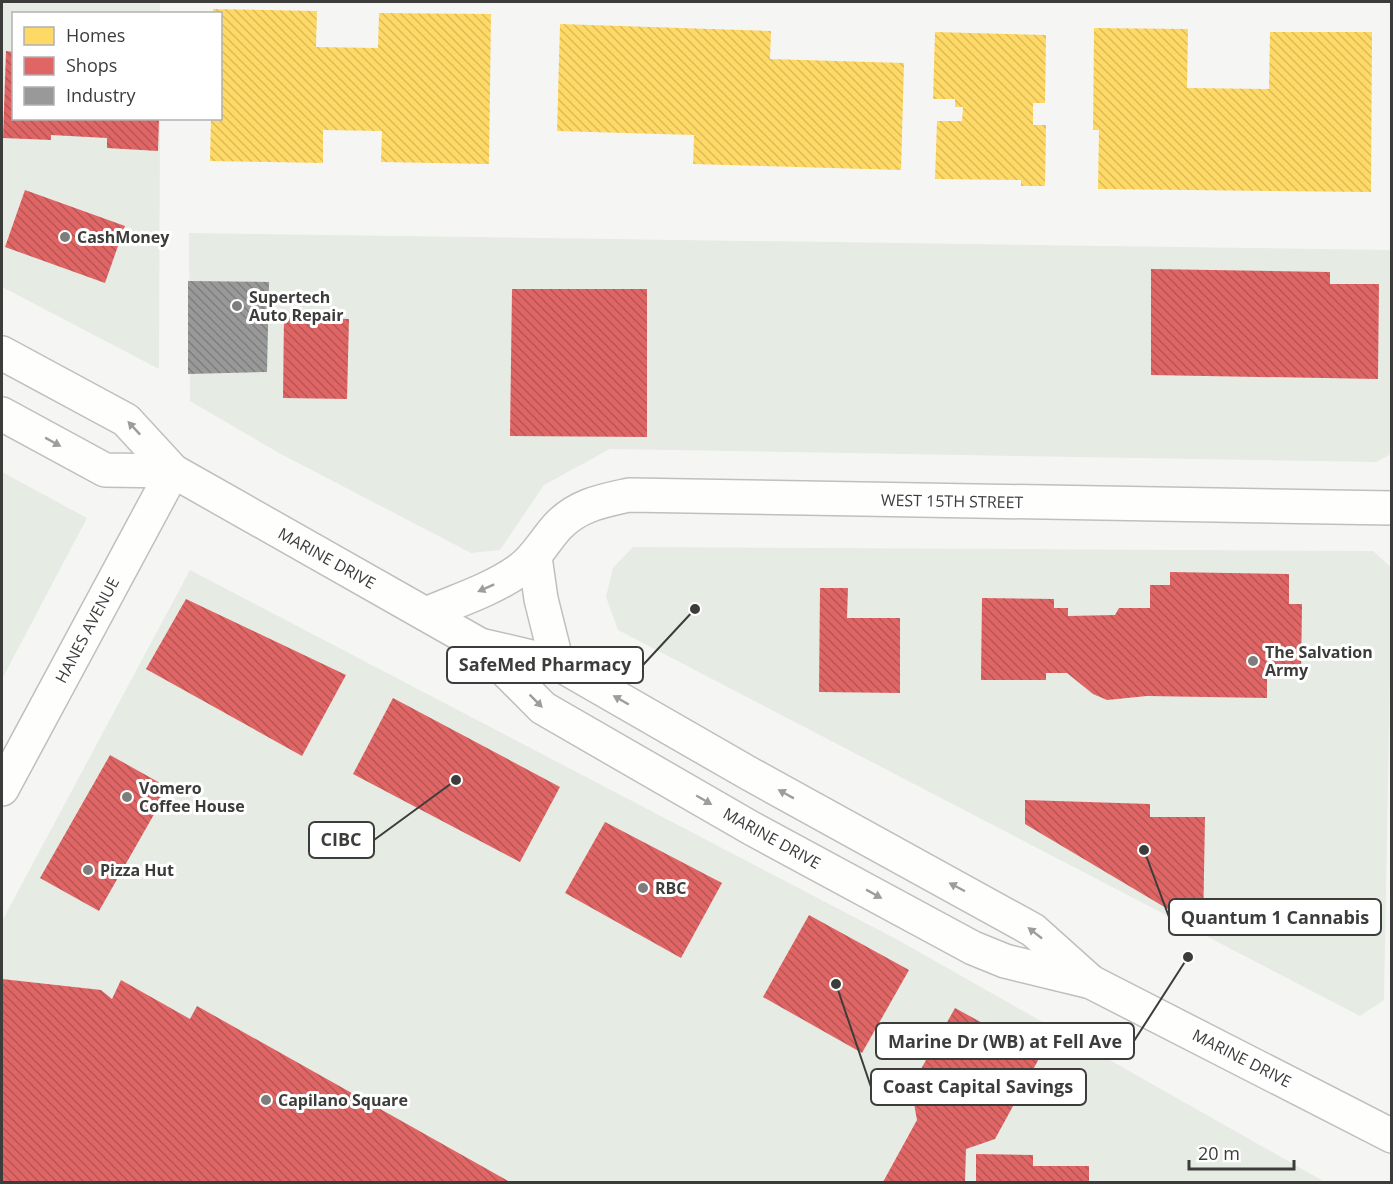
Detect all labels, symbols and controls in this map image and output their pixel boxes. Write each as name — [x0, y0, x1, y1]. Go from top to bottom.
legend — [12, 12, 222, 120]
text: Homes — [66, 23, 125, 47]
text: Shops — [66, 53, 117, 77]
text: Industry — [66, 83, 136, 107]
place label: CashMoney — [77, 226, 170, 248]
marker: CashMoney — [58, 230, 72, 244]
place label: Supertech Auto Repair — [249, 286, 344, 326]
marker: Supertech Auto Repair — [230, 299, 244, 313]
one-way arrow — [127, 421, 141, 436]
one-way arrow — [45, 437, 62, 447]
street label: WEST 15TH STREET — [881, 489, 1024, 513]
street label: MARINE DRIVE — [274, 522, 380, 594]
street label: HANES AVENUE — [50, 573, 124, 687]
one-way arrow — [477, 583, 495, 593]
place label: The Salvation Army — [1265, 641, 1373, 681]
callout: SafeMed Pharmacy — [447, 647, 643, 683]
text: SafeMed Pharmacy — [459, 652, 632, 676]
marker: The Salvation Army — [1246, 654, 1260, 668]
one-way arrow — [529, 694, 544, 708]
one-way arrow — [613, 694, 629, 705]
place label: Vomero Coffee House — [139, 777, 245, 817]
one-way arrow — [777, 789, 794, 799]
marker: Vomero Coffee House — [120, 790, 134, 804]
one-way arrow — [695, 795, 712, 805]
street label: MARINE DRIVE — [719, 802, 825, 874]
callout: CIBC — [309, 822, 374, 858]
text: CIBC — [321, 827, 362, 851]
place label: Pizza Hut — [100, 859, 174, 881]
marker: Pizza Hut — [81, 863, 95, 877]
place label: RBC — [655, 877, 687, 899]
marker: RBC — [636, 881, 650, 895]
one-way arrow — [948, 882, 965, 892]
one-way arrow — [866, 889, 883, 899]
callout: Quantum 1 Cannabis — [1169, 899, 1381, 935]
text: Quantum 1 Cannabis — [1181, 905, 1369, 929]
one-way arrow — [1027, 926, 1043, 939]
callout: Marine Dr (WB) at Fell Ave — [876, 1023, 1134, 1059]
street label: MARINE DRIVE — [1189, 1024, 1295, 1092]
text: Marine Dr (WB) at Fell Ave — [888, 1029, 1122, 1053]
callout: Coast Capital Savings — [871, 1069, 1086, 1105]
text: Coast Capital Savings — [883, 1074, 1073, 1098]
place label: Capilano Square — [278, 1089, 408, 1111]
marker: Capilano Square — [259, 1093, 273, 1107]
scale bar — [1189, 1133, 1294, 1171]
text: 20 m — [1198, 1141, 1240, 1165]

